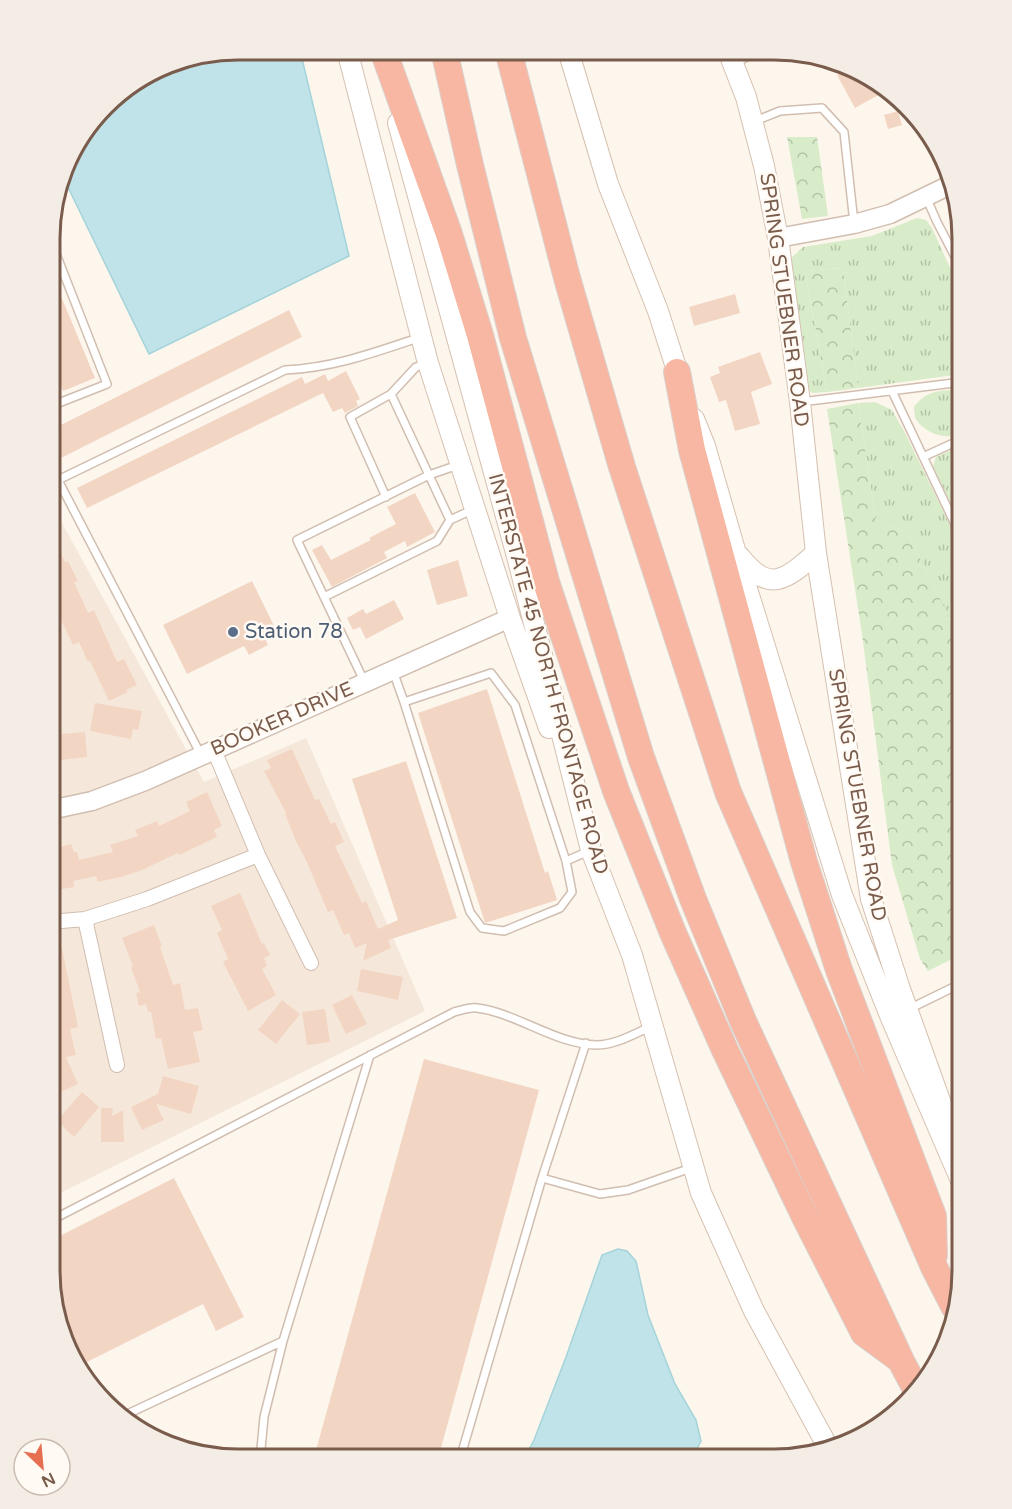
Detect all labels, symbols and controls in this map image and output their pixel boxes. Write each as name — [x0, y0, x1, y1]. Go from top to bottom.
street label: SPRING STUEBNER ROAD — [754, 172, 814, 428]
street label: INTERSTATE 45 NORTH FRONTAGE ROAD — [483, 471, 613, 877]
place label: Station 78 — [245, 620, 343, 644]
marker: Station 78 — [226, 625, 240, 639]
street label: SPRING STUEBNER ROAD — [823, 667, 891, 923]
street label: BOOKER DRIVE — [207, 677, 357, 761]
north arrow — [12, 1437, 72, 1497]
text: N — [38, 1468, 58, 1491]

